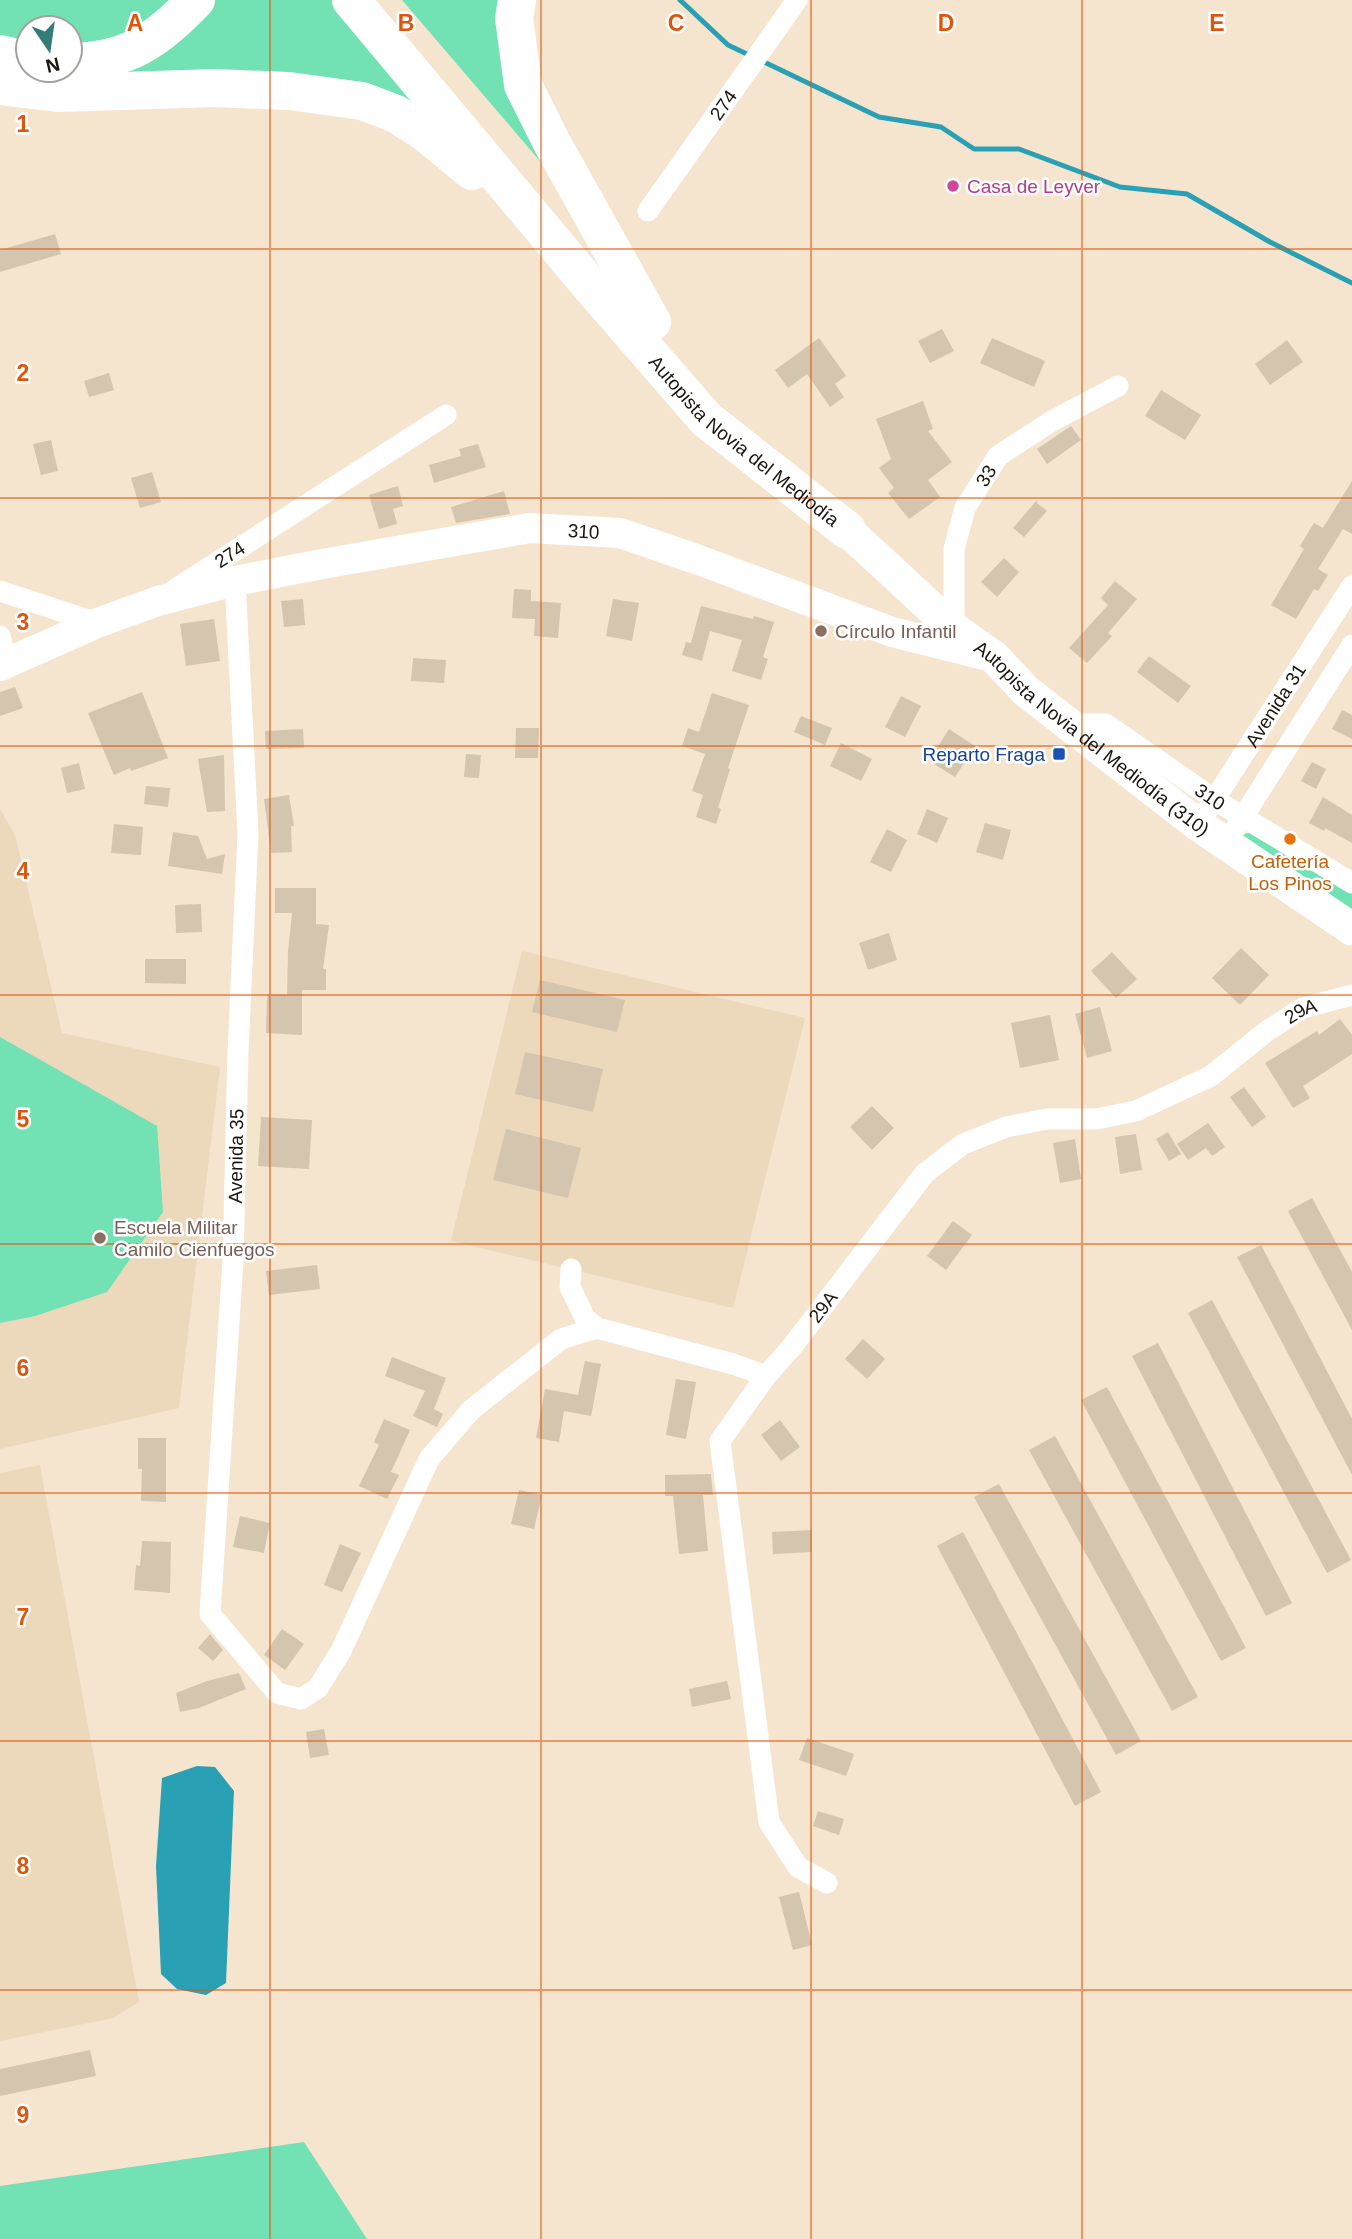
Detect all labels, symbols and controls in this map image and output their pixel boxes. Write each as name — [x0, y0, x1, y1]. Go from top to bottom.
text: A — [127, 10, 143, 36]
text: B — [398, 10, 414, 36]
text: C — [668, 10, 684, 36]
text: D — [938, 10, 954, 36]
text: E — [1209, 10, 1225, 36]
north arrow — [14, 14, 84, 84]
text: N — [44, 53, 62, 77]
street label: 274 — [705, 85, 741, 124]
text: 1 — [17, 111, 30, 137]
place label: Casa de Leyver — [967, 176, 1101, 197]
marker: Casa de Leyver — [945, 178, 961, 194]
street label: Autopista Novia del Mediodía — [645, 351, 844, 531]
text: 2 — [17, 360, 29, 386]
street label: 33 — [971, 461, 1000, 490]
street label: 310 — [567, 520, 600, 542]
street label: 274 — [210, 537, 249, 572]
text: 3 — [17, 609, 29, 635]
place label: Círculo Infantil — [835, 621, 956, 642]
marker: Círculo Infantil — [813, 623, 829, 639]
street label: Autopista Novia del Mediodía (310) — [970, 636, 1214, 840]
street label: Avenida 31 — [1241, 660, 1310, 751]
place label: Reparto Fraga — [922, 744, 1045, 765]
marker: Reparto Fraga — [1051, 746, 1067, 762]
street label: 310 — [1191, 778, 1231, 814]
marker: Cafetería Los Pinos — [1282, 831, 1298, 847]
place label: Cafetería Los Pinos — [1248, 851, 1332, 894]
text: 4 — [17, 858, 30, 884]
street label: 29A — [1280, 994, 1319, 1028]
text: 5 — [17, 1106, 30, 1132]
street label: Avenida 35 — [225, 1108, 247, 1204]
place label: Escuela Militar Camilo Cienfuegos — [114, 1217, 275, 1260]
marker: Escuela Militar Camilo Cienfuegos — [92, 1230, 108, 1246]
street label: 29A — [804, 1287, 841, 1327]
text: 6 — [17, 1355, 29, 1381]
text: 7 — [17, 1604, 29, 1630]
text: 8 — [17, 1853, 30, 1879]
text: 9 — [17, 2102, 29, 2128]

